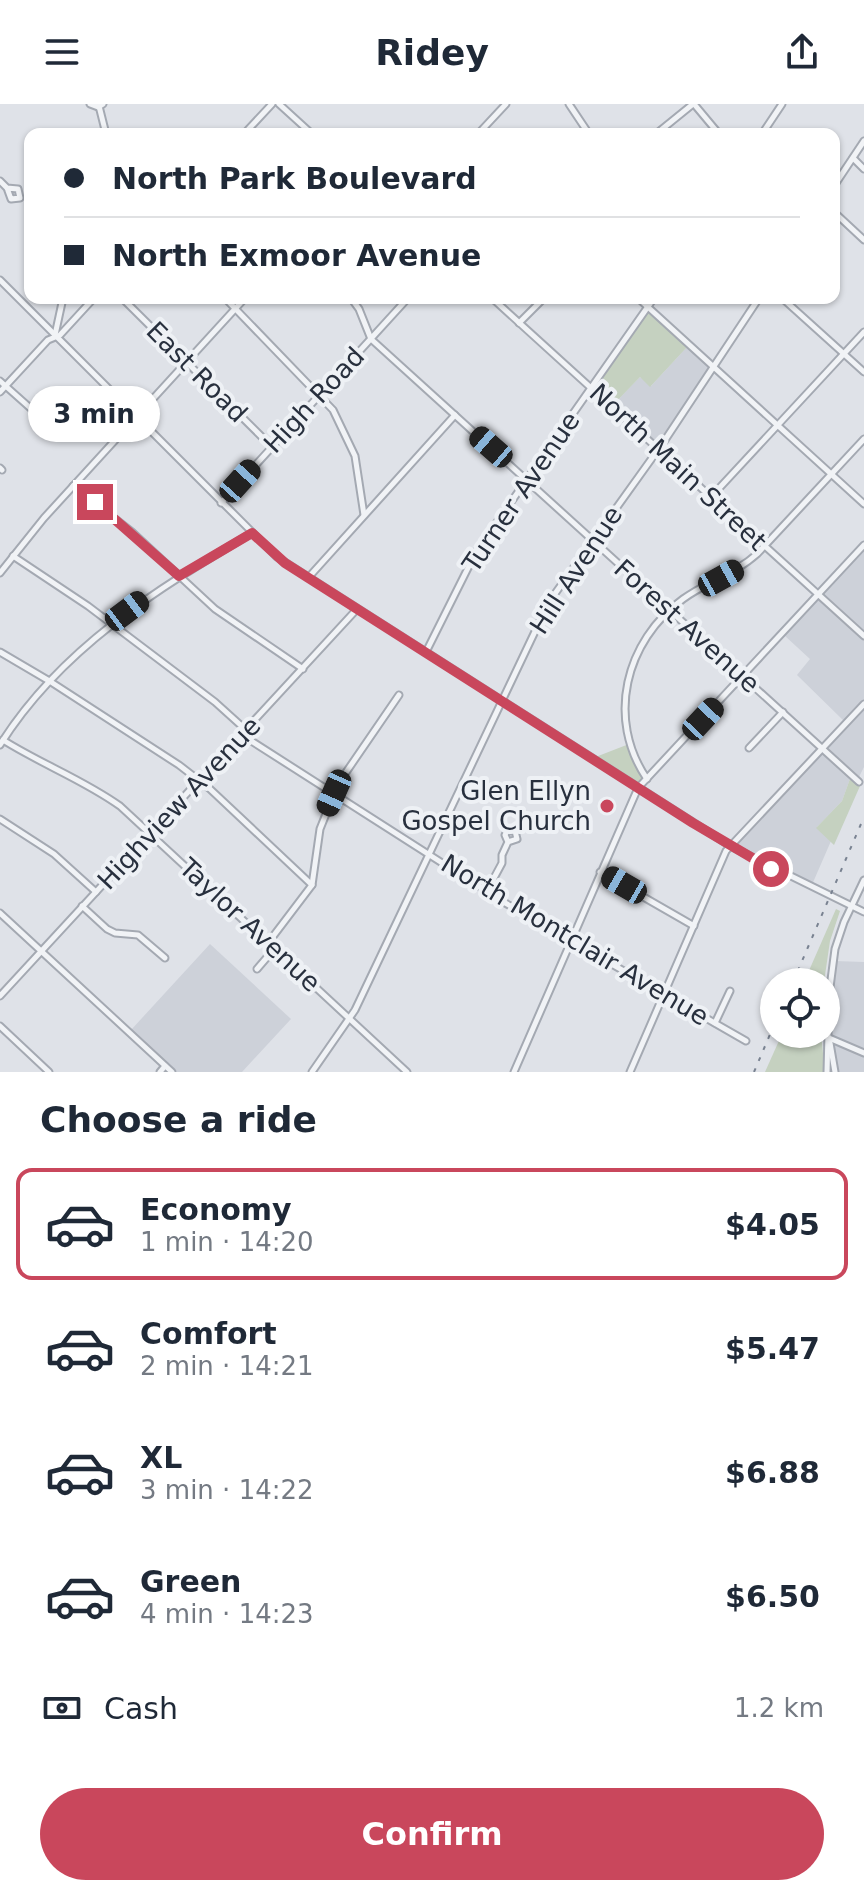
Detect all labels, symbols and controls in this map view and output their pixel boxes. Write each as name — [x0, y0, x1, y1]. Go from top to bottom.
icon: menu — [40, 30, 84, 74]
icon: share — [780, 30, 824, 74]
text: Ridey — [375, 32, 489, 73]
text: North Park Boulevard — [112, 161, 477, 196]
text: North Exmoor Avenue — [112, 238, 481, 273]
street label: East Road — [141, 316, 253, 428]
street label: High Road — [258, 341, 370, 459]
street label: North Main Street — [584, 377, 772, 557]
callout: 3 min — [29, 386, 161, 442]
text: 3 min — [53, 399, 135, 429]
street label: Turner Avenue — [456, 406, 586, 579]
car — [465, 422, 517, 472]
car — [215, 455, 265, 507]
route end — [77, 484, 113, 520]
street label: Hill Avenue — [524, 501, 628, 639]
street label: Forest Avenue — [608, 553, 766, 699]
car — [694, 556, 748, 600]
car — [101, 587, 153, 635]
car — [678, 693, 728, 745]
street label: Highview Avenue — [91, 711, 267, 895]
car — [313, 766, 355, 820]
place label: Glen Ellyn Gospel Church — [401, 776, 591, 836]
marker: Glen Ellyn Gospel Church — [598, 797, 616, 815]
street label: North Montclair Avenue — [436, 848, 714, 1032]
street label: Taylor Avenue — [173, 851, 327, 998]
route start — [753, 851, 789, 887]
car — [597, 863, 651, 907]
map controls — [760, 968, 840, 1048]
button: locate — [760, 968, 840, 1048]
text: Choose a ride — [40, 1099, 317, 1140]
icon: car — [44, 1188, 116, 1260]
text: Economy — [140, 1192, 292, 1227]
text: $4.05 — [725, 1207, 820, 1242]
text: 1 min · 14:20 — [140, 1227, 314, 1257]
icon: car — [44, 1312, 116, 1384]
text: Comfort — [140, 1316, 277, 1351]
text: $5.47 — [725, 1331, 820, 1366]
text: 2 min · 14:21 — [140, 1351, 314, 1381]
icon: car — [44, 1436, 116, 1508]
text: XL — [140, 1440, 182, 1475]
text: $6.88 — [725, 1455, 820, 1490]
text: 3 min · 14:22 — [140, 1475, 314, 1505]
icon: car — [44, 1560, 116, 1632]
text: Green — [140, 1564, 241, 1599]
text: $6.50 — [725, 1579, 820, 1614]
text: 4 min · 14:23 — [140, 1599, 314, 1629]
icon: cash — [40, 1686, 84, 1730]
text: Cash — [104, 1691, 178, 1726]
text: 1.2 km — [734, 1693, 824, 1723]
button: Confirm — [40, 1788, 824, 1880]

